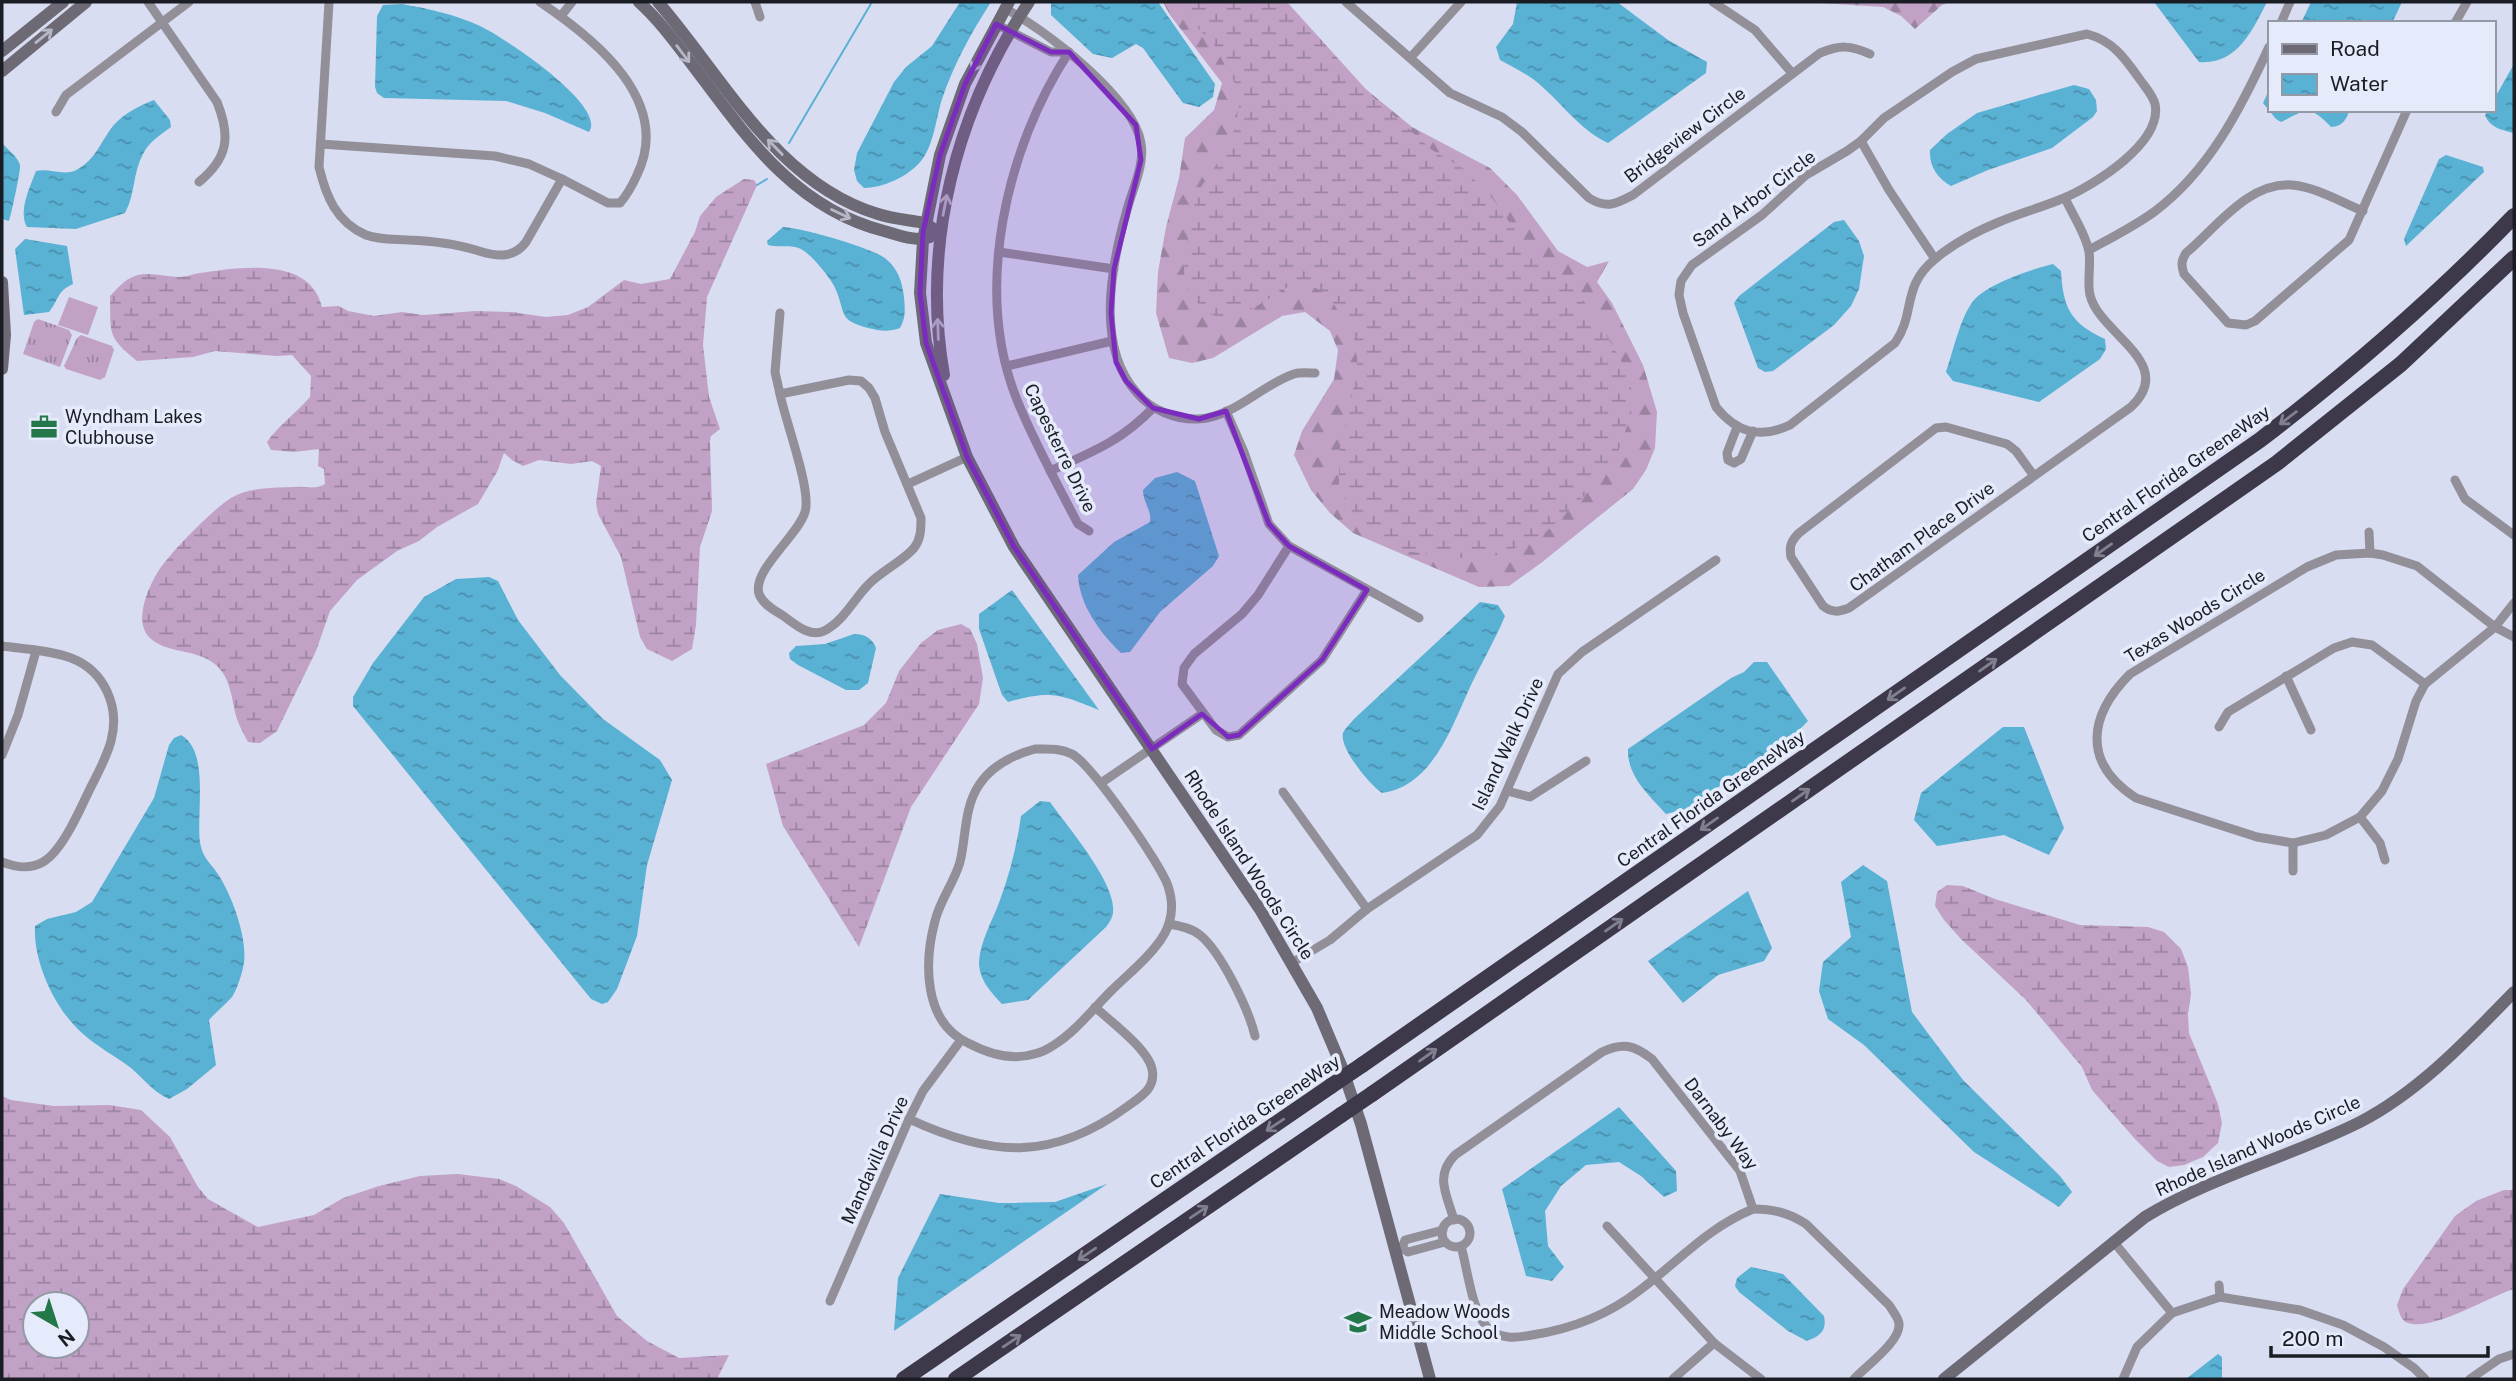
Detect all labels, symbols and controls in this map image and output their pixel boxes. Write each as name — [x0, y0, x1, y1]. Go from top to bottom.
legend — [2268, 21, 2495, 112]
one-way arrow — [34, 28, 52, 43]
text: Road — [2330, 36, 2380, 61]
one-way arrow — [676, 44, 691, 62]
one-way arrow — [969, 51, 983, 72]
text: Water — [2330, 71, 2388, 96]
street label: Bridgeview Circle — [1620, 82, 1749, 187]
one-way arrow — [766, 139, 783, 156]
street label: Sand Arbor Circle — [1688, 146, 1819, 252]
one-way arrow — [938, 194, 952, 217]
one-way arrow — [830, 208, 851, 221]
one-way arrow — [932, 318, 945, 341]
street label: Capesterre Drive — [1020, 380, 1101, 515]
street label: Central Florida GreeneWay — [2078, 400, 2274, 547]
place label: Wyndham Lakes Clubhouse — [65, 406, 202, 448]
one-way arrow — [2279, 410, 2298, 425]
office icon: Wyndham Lakes Clubhouse — [29, 412, 59, 442]
street label: Chatham Place Drive — [1845, 477, 1998, 596]
one-way arrow — [2094, 543, 2113, 557]
street label: Texas Woods Circle — [2121, 564, 2269, 667]
one-way arrow — [1978, 658, 1997, 672]
street label: Island Walk Drive — [1468, 674, 1547, 813]
one-way arrow — [1887, 687, 1906, 701]
street label: Central Florida GreeneWay — [1613, 725, 1809, 872]
street label: Rhode Island Woods Circle — [1180, 766, 1319, 964]
one-way arrow — [1791, 788, 1810, 802]
one-way arrow — [1700, 817, 1719, 831]
one-way arrow — [1604, 918, 1623, 932]
one-way arrow — [1418, 1048, 1437, 1062]
street label: Central Florida GreeneWay — [1146, 1050, 1344, 1193]
street label: Darnaby Way — [1680, 1074, 1763, 1174]
street label: Rhode Island Woods Circle — [2152, 1091, 2363, 1200]
street label: Mandavilla Drive — [837, 1092, 912, 1227]
one-way arrow — [1265, 1118, 1285, 1132]
one-way arrow — [1189, 1205, 1209, 1219]
one-way arrow — [1078, 1247, 1097, 1261]
north arrow — [21, 1290, 91, 1360]
place label: Meadow Woods Middle School — [1379, 1301, 1510, 1343]
school or university icon: Meadow Woods Middle School — [1343, 1307, 1373, 1337]
scale bar — [2271, 1314, 2488, 1358]
text: N — [54, 1325, 79, 1351]
text: 200 m — [2282, 1326, 2343, 1351]
one-way arrow — [1002, 1334, 1021, 1348]

